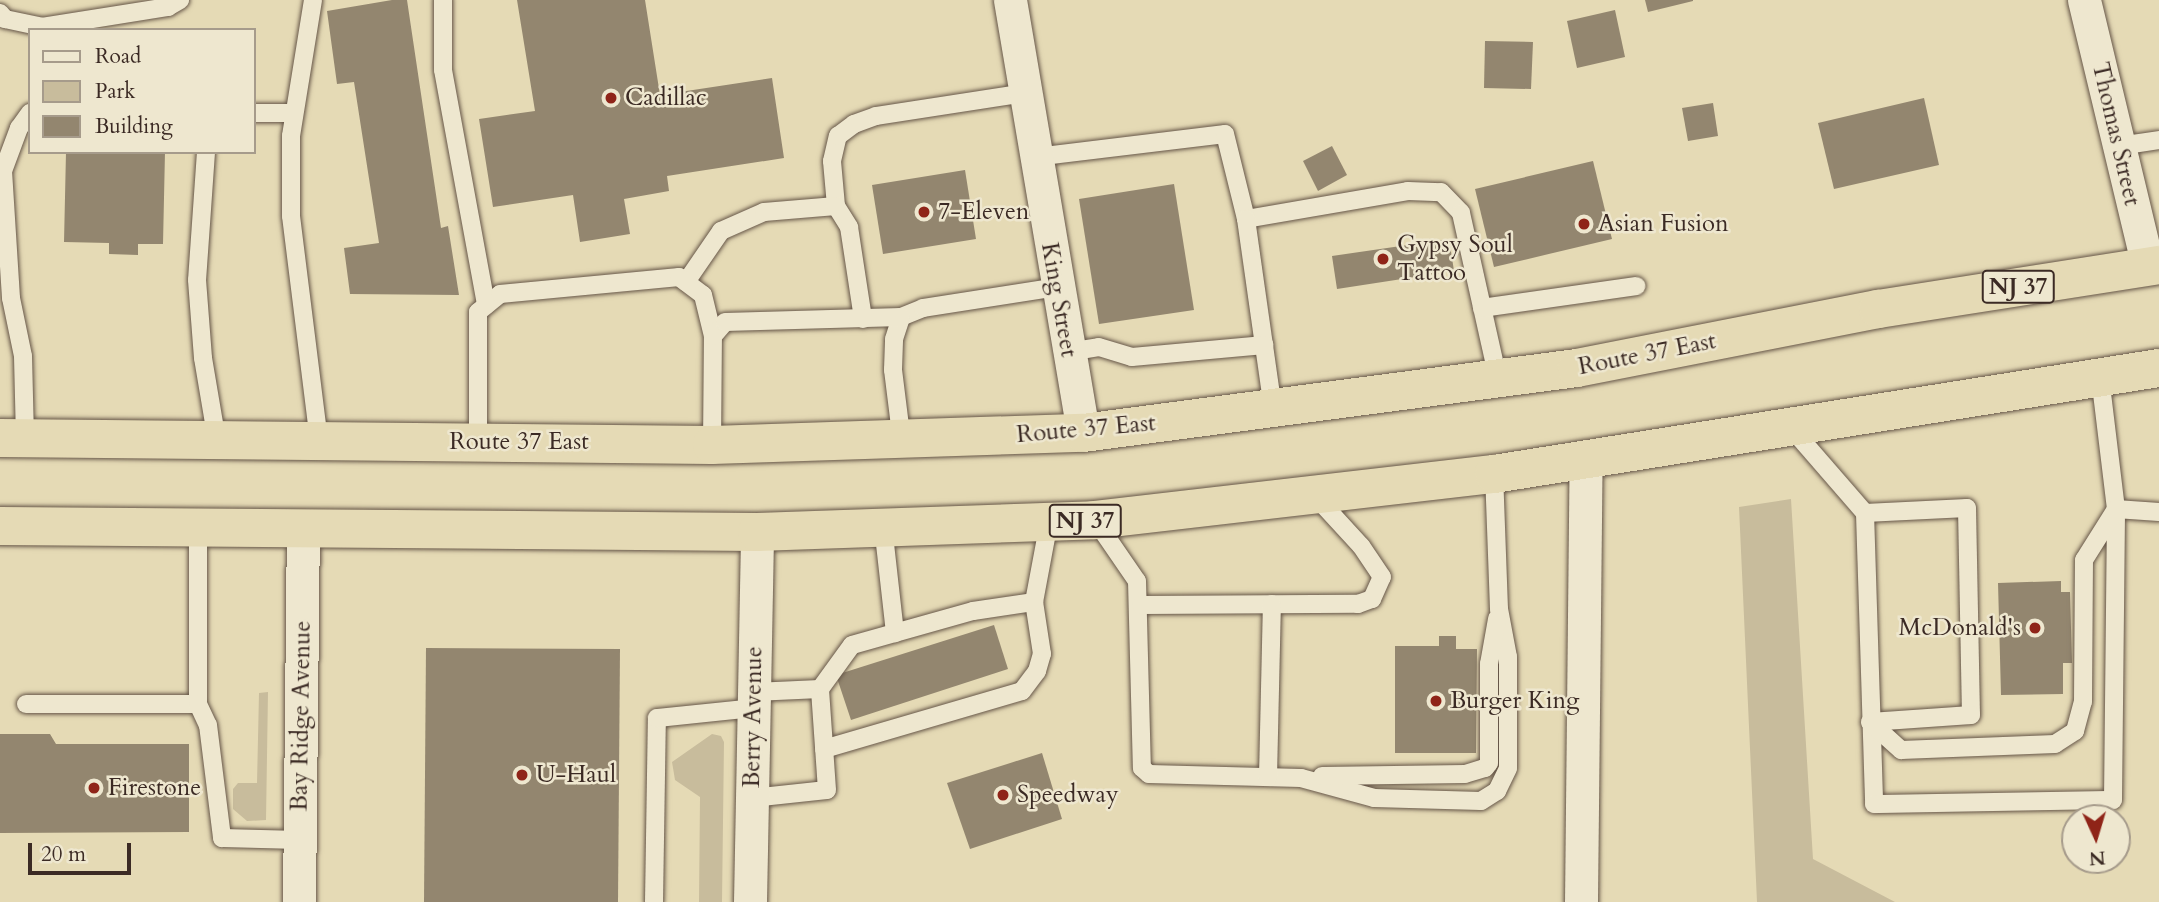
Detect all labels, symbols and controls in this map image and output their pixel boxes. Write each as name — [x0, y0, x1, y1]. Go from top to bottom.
legend — [28, 28, 256, 154]
text: Road — [95, 42, 141, 71]
street label: Thomas Street — [2085, 59, 2147, 209]
text: Park — [95, 77, 135, 106]
place label: Cadillac — [625, 84, 707, 112]
marker: Cadillac — [603, 90, 619, 106]
text: Building — [95, 112, 173, 141]
place label: 7-Eleven — [938, 198, 1029, 226]
marker: 7-Eleven — [916, 204, 932, 220]
place label: Asian Fusion — [1598, 210, 1729, 238]
marker: Asian Fusion — [1576, 216, 1592, 232]
place label: Gypsy Soul Tattoo — [1397, 231, 1513, 287]
street label: King Street — [1035, 240, 1083, 360]
marker: Gypsy Soul Tattoo — [1375, 251, 1391, 267]
road number: NJ 37 — [1981, 268, 2055, 306]
street label: Route 37 East — [1576, 327, 1718, 381]
street label: Route 37 East — [1015, 409, 1157, 449]
street label: Route 37 East — [449, 428, 589, 456]
road number: NJ 37 — [1048, 502, 1122, 540]
place label: McDonald's — [1899, 614, 2021, 642]
street label: Bay Ridge Avenue — [285, 620, 317, 812]
marker: McDonald's — [2027, 620, 2043, 636]
street label: Berry Avenue — [737, 646, 769, 788]
place label: Burger King — [1450, 687, 1579, 715]
marker: Burger King — [1428, 693, 1444, 709]
place label: U-Haul — [536, 761, 616, 789]
marker: U-Haul — [514, 767, 530, 783]
place label: Firestone — [108, 774, 201, 802]
marker: Firestone — [86, 780, 102, 796]
place label: Speedway — [1017, 781, 1119, 809]
marker: Speedway — [995, 787, 1011, 803]
north arrow — [2061, 804, 2131, 874]
scale bar — [32, 828, 135, 872]
text: 20 m — [41, 840, 86, 869]
text: N — [2088, 844, 2106, 871]

